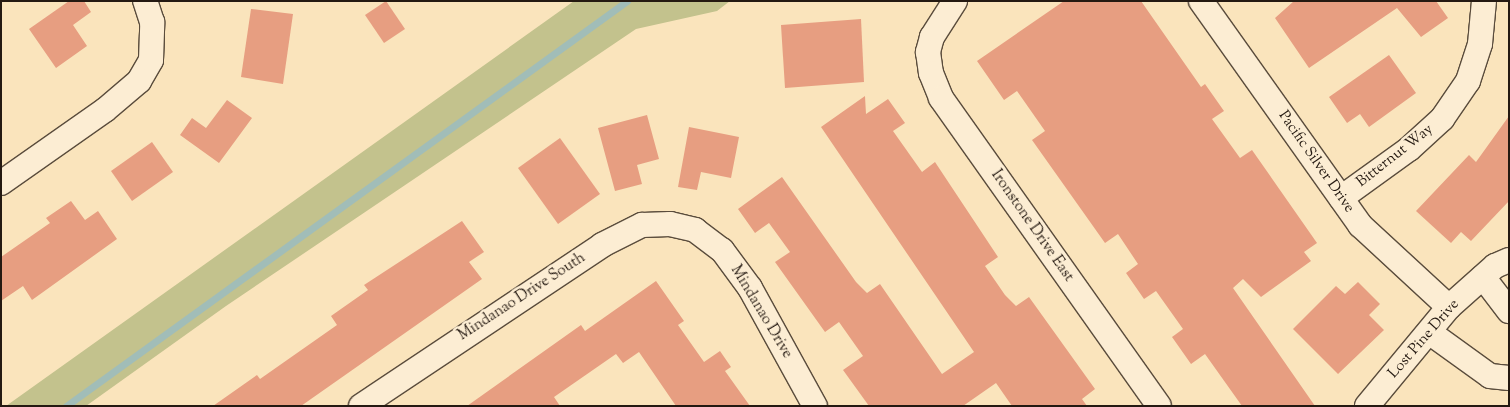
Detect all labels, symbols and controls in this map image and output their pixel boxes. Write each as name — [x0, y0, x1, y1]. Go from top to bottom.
street label: Pacific Silver Drive — [1274, 107, 1358, 217]
street label: Bitternut Way — [1353, 121, 1437, 191]
street label: Ironstone Drive East — [987, 167, 1077, 285]
street label: Mindanao Drive South — [455, 249, 589, 345]
street label: Mindanao Drive — [726, 262, 796, 362]
street label: Lost Pine Drive — [1385, 296, 1463, 382]

